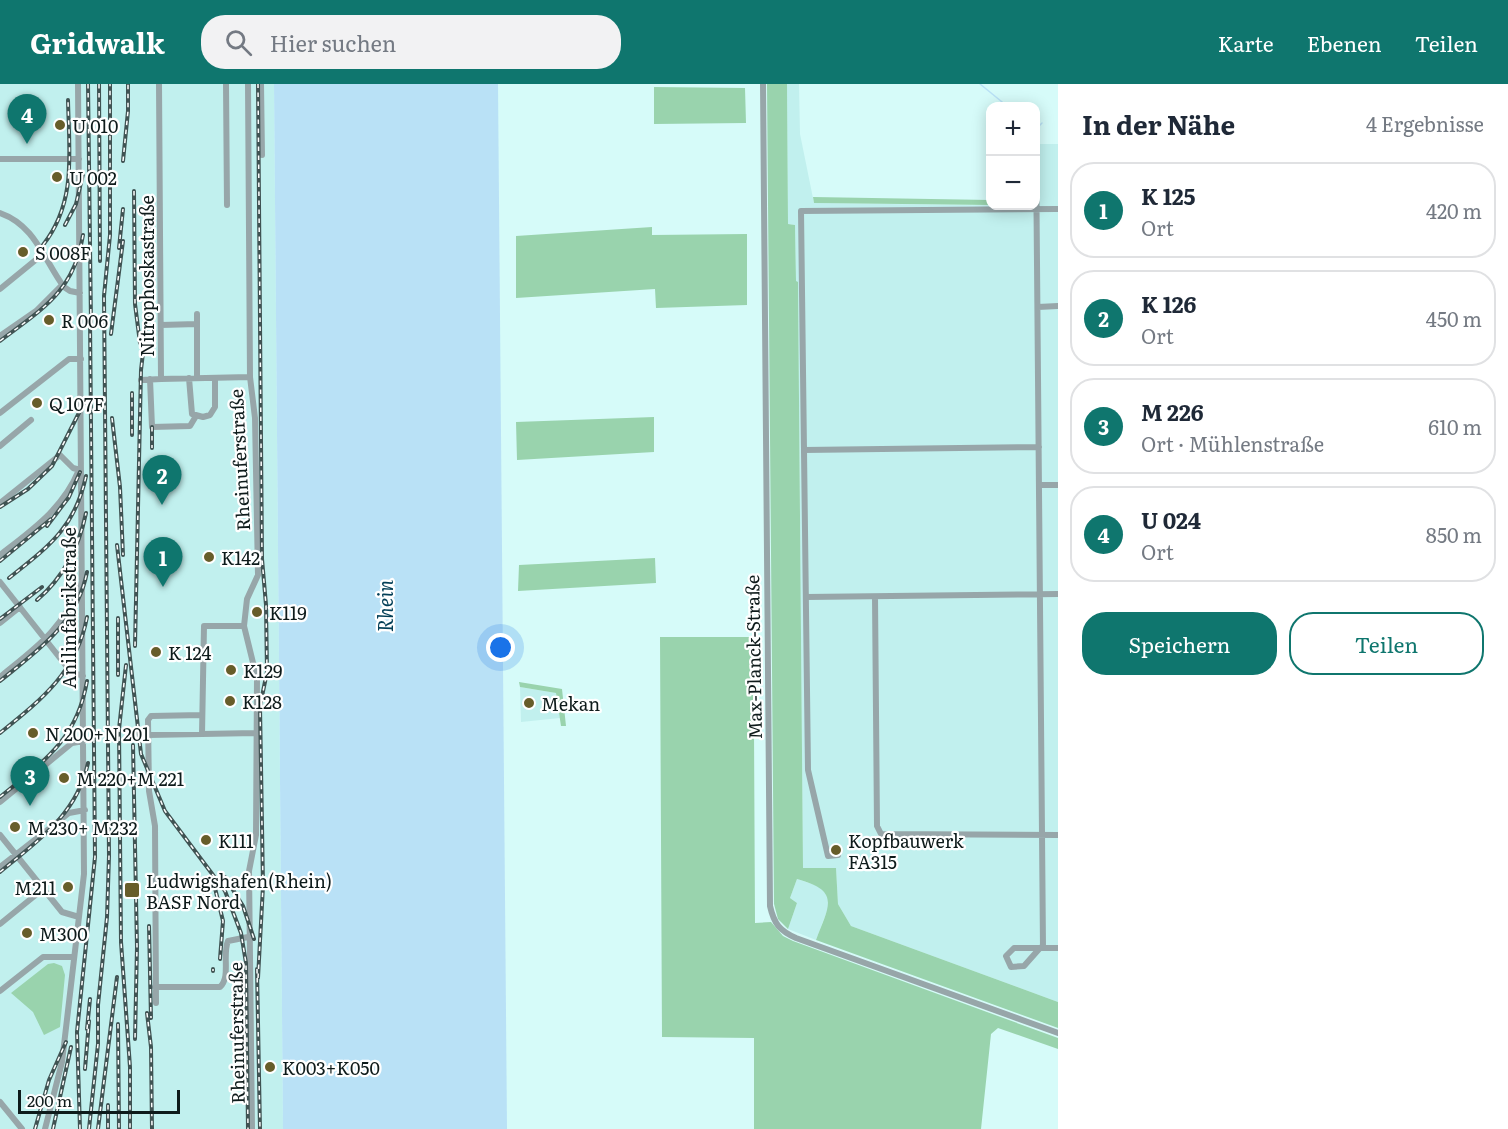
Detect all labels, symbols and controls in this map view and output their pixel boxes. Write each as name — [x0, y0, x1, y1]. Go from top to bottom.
search box — [201, 15, 621, 69]
text: Gridwalk — [30, 21, 165, 63]
icon: search — [222, 26, 255, 59]
text: Hier suchen — [270, 26, 396, 59]
text: Karte — [1218, 27, 1274, 58]
text: Ebenen — [1307, 27, 1382, 58]
text: Teilen — [1415, 27, 1478, 58]
pin: 4 — [8, 94, 46, 144]
map controls — [986, 102, 1040, 210]
button: + — [986, 102, 1040, 156]
text: In der Nähe — [1082, 104, 1235, 143]
text: 4 Ergebnisse — [1366, 108, 1484, 138]
place label: U 010 — [72, 112, 118, 139]
marker: U 010 — [53, 118, 67, 132]
button: − — [986, 156, 1040, 210]
place label: U 002 — [69, 164, 117, 191]
marker: U 002 — [50, 170, 64, 184]
text: K 125 — [1141, 179, 1195, 212]
street label: Nitrophoskastraße — [133, 195, 160, 357]
text: 1 — [1099, 195, 1108, 225]
text: 420 m — [1426, 195, 1482, 225]
text: Ort — [1141, 212, 1174, 242]
place label: S 008F — [35, 239, 91, 266]
marker: S 008F — [16, 245, 30, 259]
text: K 126 — [1141, 287, 1196, 320]
text: 2 — [1098, 303, 1109, 333]
text: 450 m — [1426, 303, 1482, 333]
place label: R 006 — [61, 307, 108, 334]
marker: R 006 — [42, 313, 56, 327]
text: Ort — [1141, 320, 1174, 350]
street label: Rheinuferstraße — [222, 388, 256, 532]
place label: Q 107F — [49, 390, 104, 417]
text: M 226 — [1141, 395, 1204, 428]
marker: Q 107F — [30, 396, 44, 410]
text: 3 — [1098, 411, 1109, 441]
text: 610 m — [1428, 411, 1482, 441]
text: Ort · Mühlenstraße — [1141, 428, 1324, 458]
pin: 2 — [142, 456, 182, 505]
text: U 024 — [1141, 503, 1201, 536]
text: 4 — [1097, 519, 1110, 549]
text: 850 m — [1426, 519, 1482, 549]
street label: Anilinfabrikstraße — [55, 527, 82, 689]
text: Ort — [1141, 536, 1174, 566]
pin: 1 — [144, 538, 182, 587]
place label: K142 — [221, 544, 260, 571]
marker: K142 — [202, 550, 216, 564]
street label: Max-Planck-Straße — [738, 574, 768, 740]
water label: Rhein — [369, 580, 399, 632]
place label: K119 — [269, 599, 307, 626]
marker: K119 — [250, 605, 264, 619]
button: Speichern — [1082, 612, 1277, 675]
button: Teilen — [1289, 612, 1484, 675]
your location — [486, 633, 515, 662]
place label: K 124 — [168, 639, 212, 666]
marker: K 124 — [149, 645, 163, 659]
place label: K129 — [243, 657, 282, 684]
marker: K129 — [224, 663, 238, 677]
place label: K128 — [242, 688, 282, 715]
place label: Mekan — [541, 690, 600, 717]
marker: K128 — [223, 694, 237, 708]
marker: Mekan — [522, 696, 536, 710]
place label: N 200+N 201 — [45, 720, 150, 747]
marker: N 200+N 201 — [26, 726, 40, 740]
pin: 3 — [10, 756, 50, 806]
place label: M 220+M 221 — [76, 765, 184, 792]
marker: M 220+M 221 — [57, 771, 71, 785]
place label: M 230+ M232 — [27, 814, 138, 841]
marker: M 230+ M232 — [8, 820, 22, 834]
place label: K111 — [218, 827, 254, 854]
place label: Kopfbauwerk FA315 — [848, 827, 965, 875]
marker: K111 — [199, 833, 213, 847]
marker: Kopfbauwerk FA315 — [829, 843, 843, 857]
place label: Ludwigshafen(Rhein) BASF Nord — [146, 867, 332, 915]
place label: M211 — [14, 874, 56, 901]
marker: M211 — [61, 880, 75, 894]
marker: Ludwigshafen(Rhein) BASF Nord — [123, 881, 141, 899]
place label: M300 — [39, 920, 88, 947]
marker: M300 — [20, 926, 34, 940]
street label: Rheinuferstraße — [221, 962, 251, 1104]
place label: K003+K050 — [282, 1054, 380, 1081]
marker: K003+K050 — [263, 1060, 277, 1074]
scale bar — [18, 1087, 180, 1114]
text: 200 m — [27, 1088, 72, 1112]

